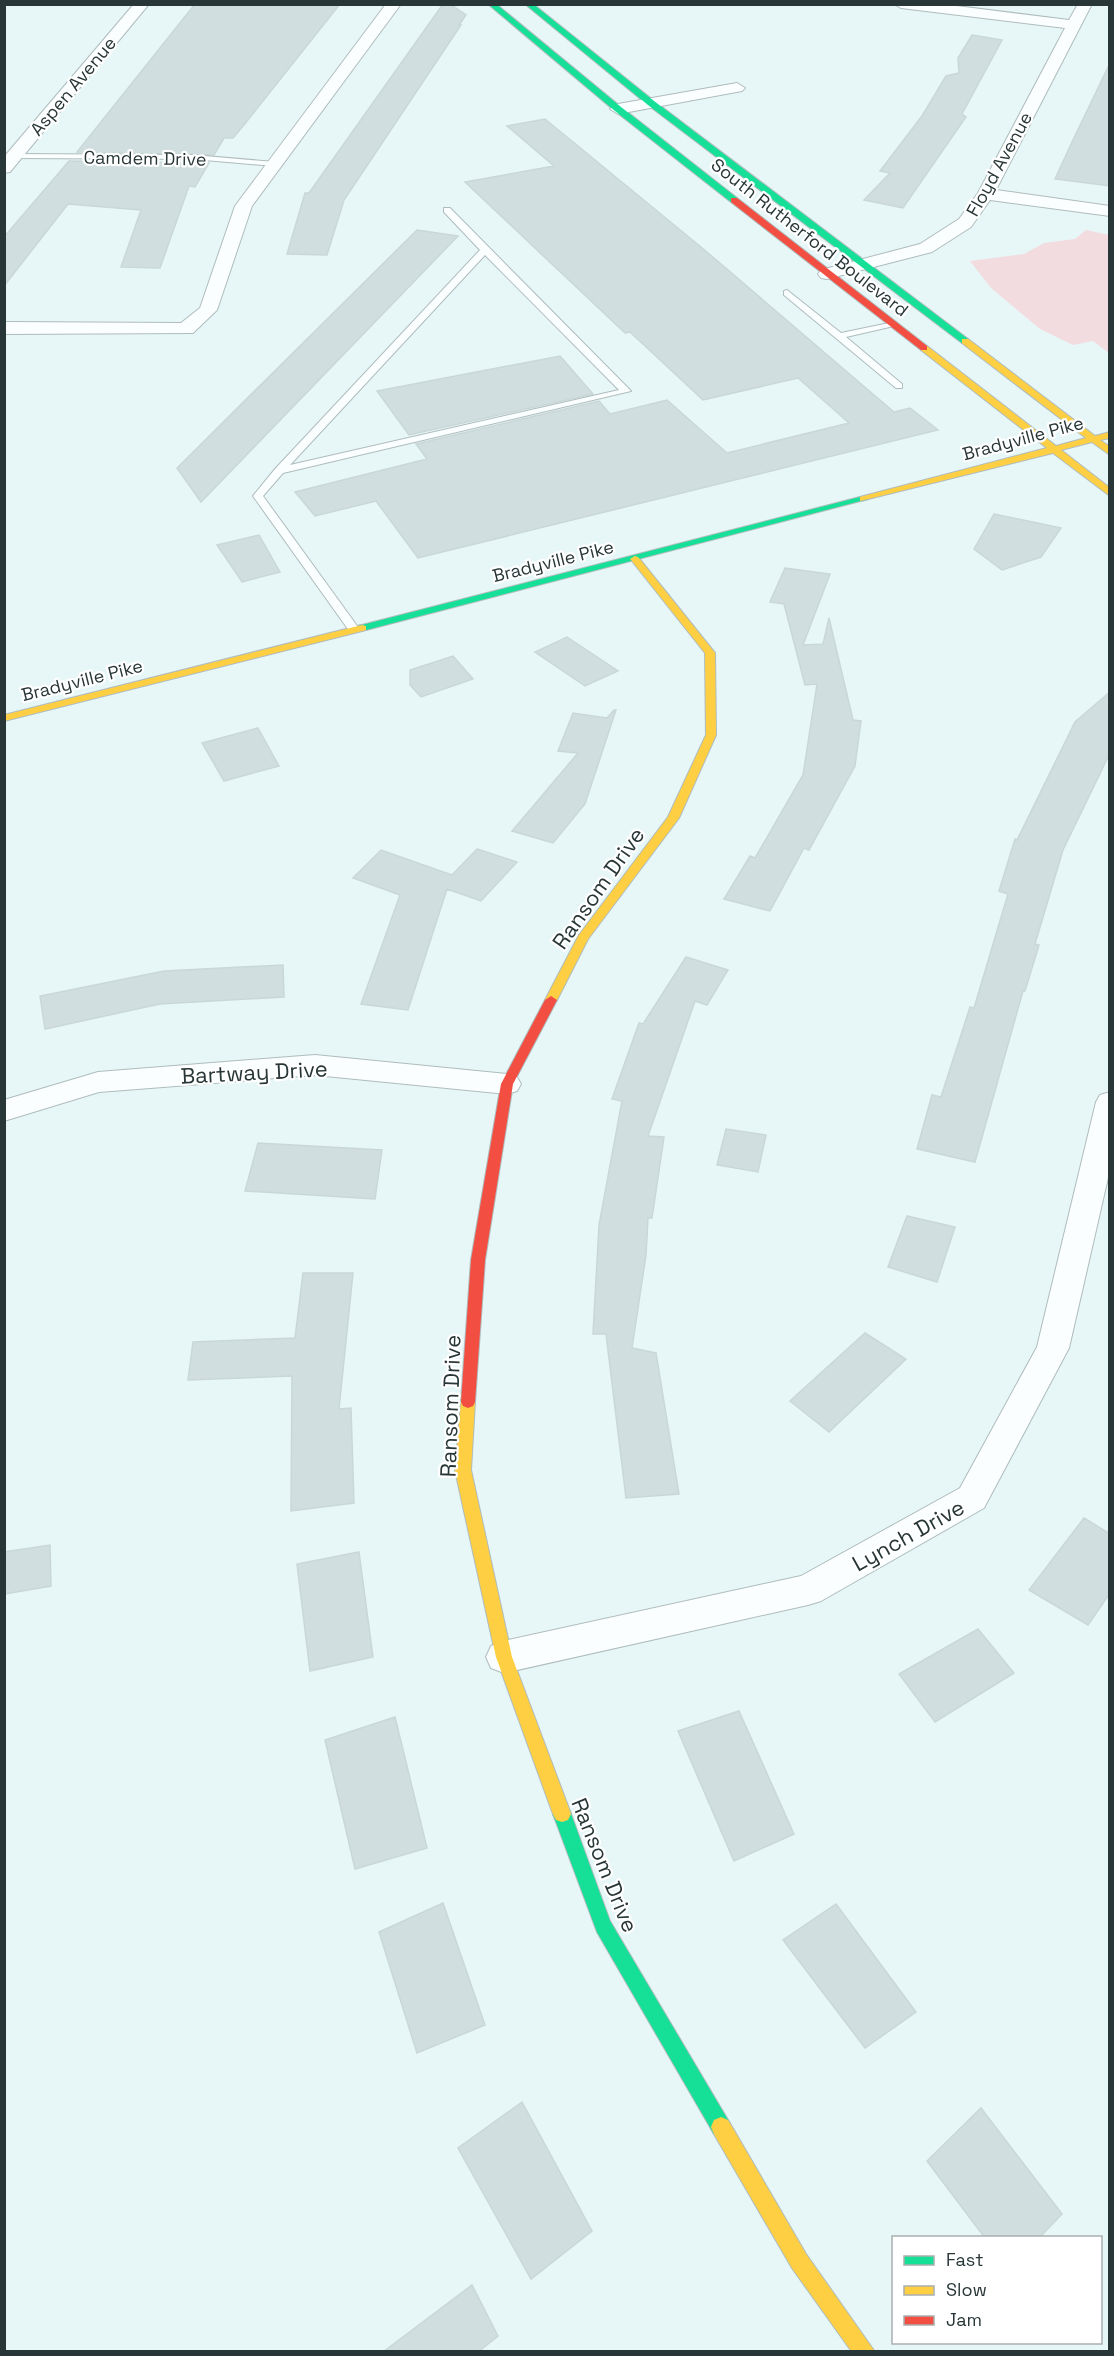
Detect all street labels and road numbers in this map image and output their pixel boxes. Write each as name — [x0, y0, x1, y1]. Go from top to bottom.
street label: Aspen Avenue — [25, 32, 121, 140]
street label: Floyd Avenue — [961, 108, 1037, 220]
street label: Camdem Drive — [83, 145, 207, 171]
street label: South Rutherford Boulevard — [707, 153, 913, 321]
street label: Bradyville Pike — [960, 411, 1086, 465]
street label: Bradyville Pike — [490, 535, 616, 587]
street label: Bradyville Pike — [19, 654, 145, 706]
street label: Ransom Drive — [546, 822, 650, 954]
street label: Bartway Drive — [180, 1054, 328, 1090]
street label: Ransom Drive — [434, 1334, 466, 1478]
street label: Lynch Drive — [847, 1493, 969, 1577]
street label: Ransom Drive — [565, 1794, 645, 1936]

